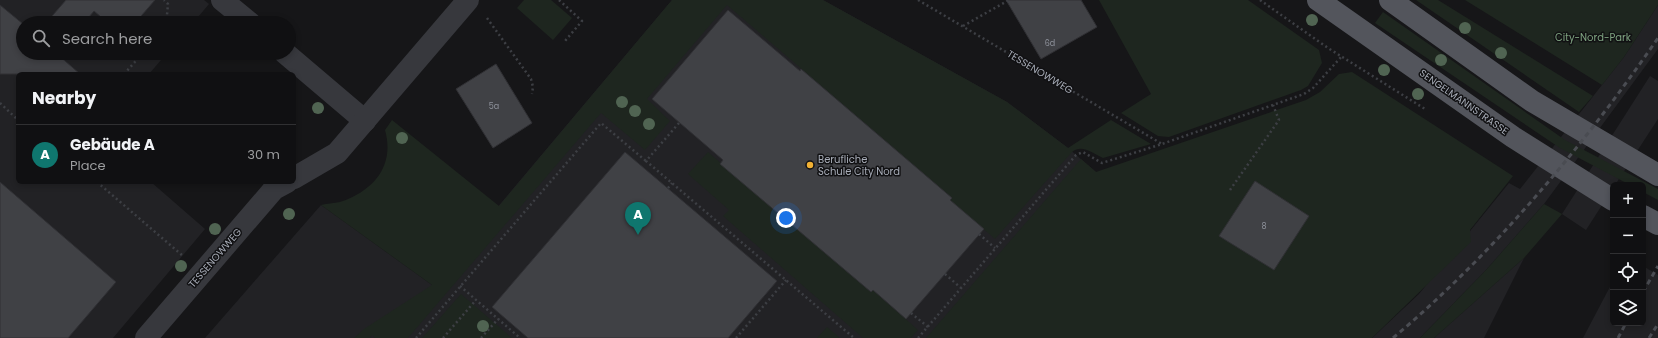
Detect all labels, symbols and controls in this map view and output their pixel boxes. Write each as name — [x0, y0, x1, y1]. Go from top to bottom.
search box — [16, 16, 296, 60]
icon: search — [30, 27, 52, 49]
text: Search here — [62, 28, 152, 49]
park label: City-Nord-Park — [1555, 30, 1632, 45]
house number: 6d — [1045, 38, 1055, 49]
street label: TESSENOWWEG — [1004, 46, 1076, 98]
street label: SENGELMANNSTRASSE — [1416, 66, 1512, 138]
text: Nearby — [32, 86, 96, 110]
house number: 5a — [489, 101, 499, 112]
text: Gebäude A — [70, 134, 155, 155]
text: A — [40, 145, 50, 164]
text: 30 m — [247, 145, 280, 164]
place label: Berufliche Schule City Nord — [818, 152, 900, 179]
text: Place — [70, 156, 105, 175]
marker: Berufliche Schule City Nord — [805, 160, 815, 170]
map controls — [1610, 182, 1646, 326]
button: + — [1610, 182, 1646, 218]
pin: A — [625, 202, 651, 235]
your location — [776, 208, 796, 228]
button: − — [1610, 218, 1646, 254]
house number: 8 — [1261, 221, 1267, 232]
street label: TESSENOWWEG — [185, 225, 245, 291]
button: locate — [1610, 254, 1646, 290]
button: layers — [1610, 290, 1646, 326]

